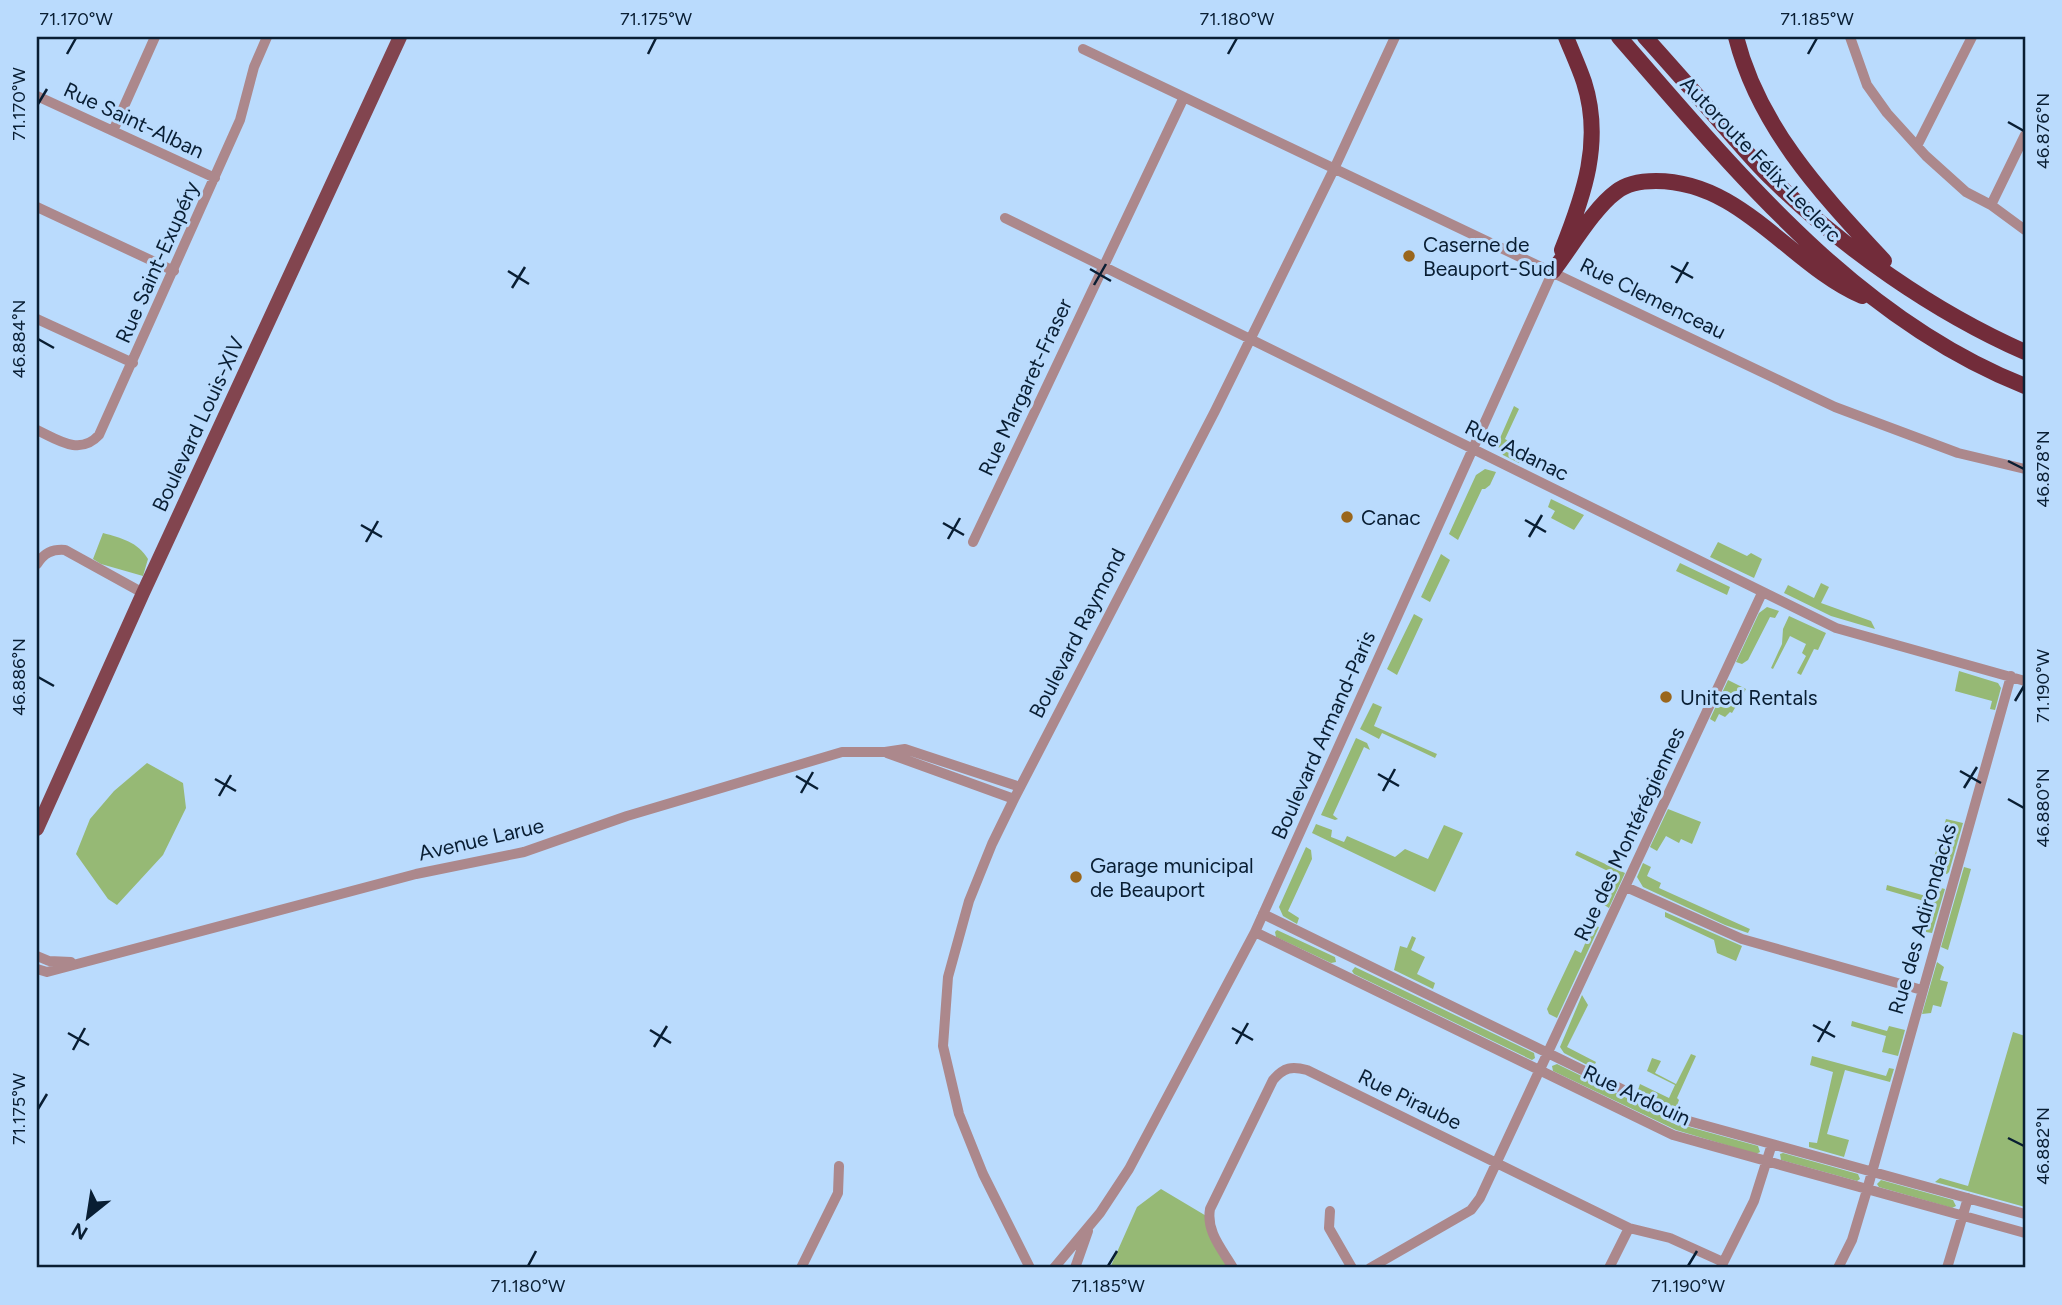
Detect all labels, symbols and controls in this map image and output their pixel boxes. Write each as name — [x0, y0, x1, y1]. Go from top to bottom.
text: 71.170°W — [39, 8, 113, 30]
text: 71.175°W — [620, 8, 693, 30]
text: 71.180°W — [1200, 8, 1275, 30]
text: 71.185°W — [1780, 8, 1855, 30]
text: 71.170°W — [8, 67, 30, 141]
street label: Autoroute Félix-Leclerc — [1675, 71, 1847, 247]
street label: Rue Saint-Alban — [60, 77, 208, 163]
text: 46.876°N — [2032, 93, 2054, 169]
street label: Rue Saint-Exupéry — [110, 177, 204, 347]
place label: Caserne de Beauport-Sud — [1423, 232, 1555, 281]
marker: Caserne de Beauport-Sud — [1401, 248, 1417, 264]
street label: Rue Clemenceau — [1576, 252, 1730, 344]
street label: Rue Margaret-Fraser — [973, 294, 1077, 480]
text: 46.884°N — [8, 300, 30, 378]
street label: Boulevard Louis-XIV — [147, 332, 250, 515]
street label: Rue Adanac — [1461, 414, 1573, 486]
text: 46.878°N — [2032, 430, 2054, 508]
place label: Canac — [1361, 505, 1421, 530]
marker: Canac — [1339, 509, 1355, 525]
street label: Boulevard Raymond — [1023, 544, 1131, 722]
street label: Boulevard Armand-Paris — [1266, 627, 1380, 843]
text: 46.886°N — [8, 638, 30, 716]
text: 71.190°W — [2032, 648, 2054, 723]
place label: United Rentals — [1680, 685, 1818, 710]
marker: United Rentals — [1658, 689, 1674, 705]
street label: Rue des Montérégiennes — [1568, 723, 1690, 945]
text: 46.880°N — [2032, 768, 2054, 848]
street label: Avenue Larue — [416, 812, 546, 866]
street label: Rue des Adirondacks — [1883, 821, 1961, 1017]
place label: Garage municipal de Beauport — [1090, 853, 1254, 902]
marker: Garage municipal de Beauport — [1068, 869, 1084, 885]
street label: Rue Ardouin — [1579, 1059, 1695, 1131]
street label: Rue Piraube — [1354, 1063, 1466, 1135]
text: 71.175°W — [8, 1072, 30, 1145]
text: 46.882°N — [2032, 1107, 2054, 1185]
north arrow — [52, 1182, 122, 1252]
text: N — [68, 1218, 92, 1245]
text: 71.180°W — [491, 1275, 566, 1297]
text: 71.185°W — [1071, 1275, 1146, 1297]
text: 71.190°W — [1651, 1275, 1726, 1297]

